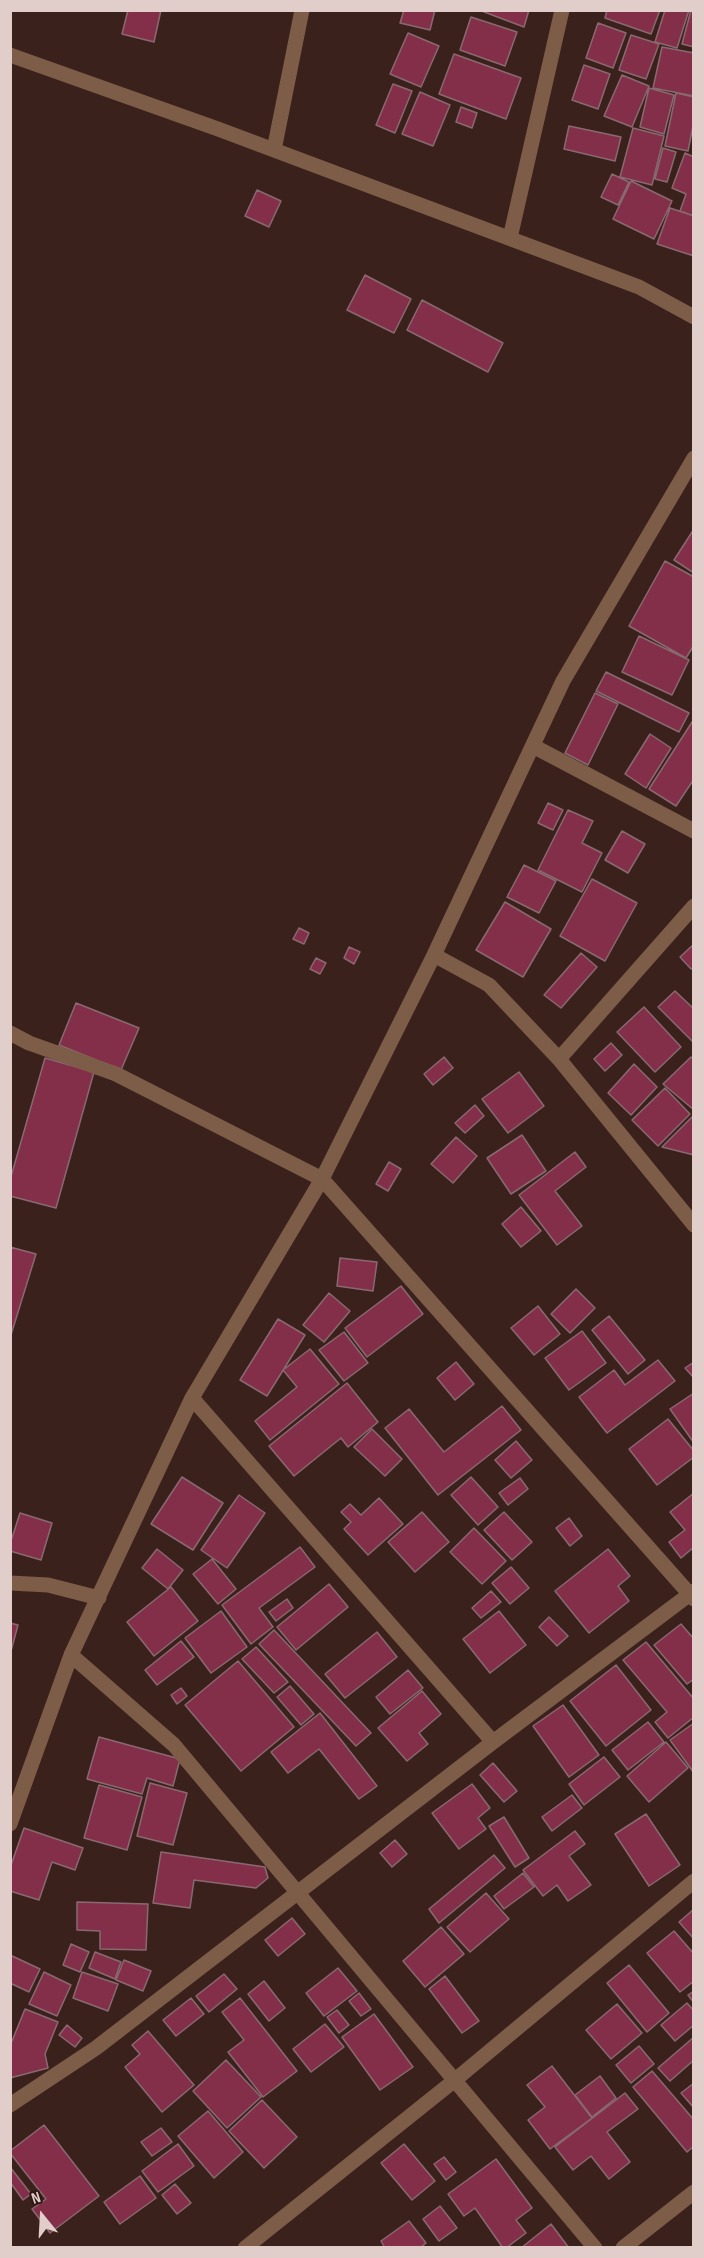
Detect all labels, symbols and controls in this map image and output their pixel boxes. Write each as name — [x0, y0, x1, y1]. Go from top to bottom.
north arrow — [12, 2186, 72, 2246]
text: N — [29, 2188, 43, 2209]

